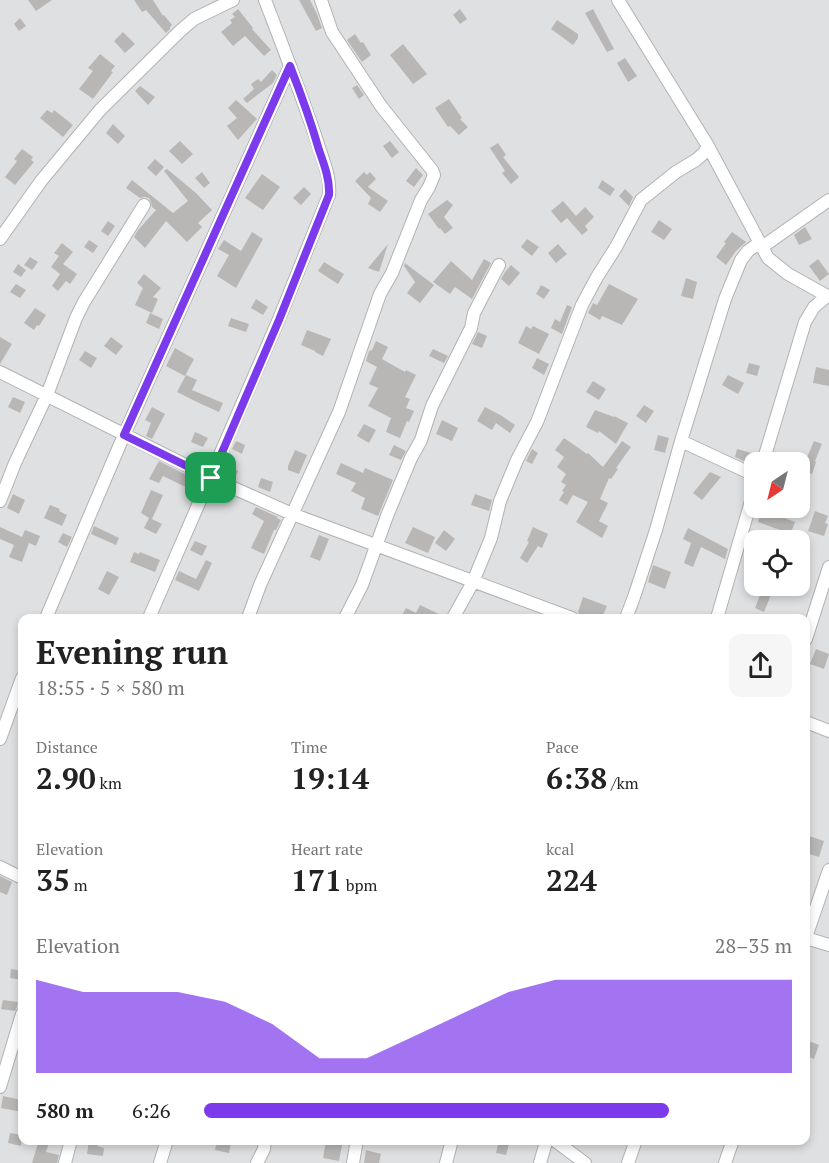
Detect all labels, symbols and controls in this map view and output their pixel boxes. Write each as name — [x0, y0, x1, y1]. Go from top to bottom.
pin — [185, 452, 236, 503]
north arrow — [744, 452, 810, 518]
map controls — [744, 452, 810, 596]
icon: arrive — [194, 461, 227, 494]
button: locate — [744, 530, 810, 596]
text: Evening run — [36, 630, 228, 673]
button: share — [729, 634, 792, 697]
text: 18:55 · 5 × 580 m — [36, 674, 185, 701]
text: Distance — [36, 736, 98, 758]
text: Time — [291, 736, 328, 758]
text: Pace — [546, 736, 579, 758]
text: 2.90 — [36, 758, 96, 798]
text: 19:14 — [291, 758, 369, 798]
text: 6:38 — [546, 758, 607, 798]
text: km — [96, 772, 122, 794]
text: /km — [607, 772, 639, 794]
text: Elevation — [36, 838, 103, 860]
text: Heart rate — [291, 838, 363, 860]
text: kcal — [546, 838, 574, 860]
text: 35 — [36, 860, 70, 900]
text: 171 — [291, 860, 342, 900]
text: 224 — [546, 860, 597, 900]
text: m — [70, 874, 88, 896]
text: bpm — [342, 874, 377, 896]
text: Elevation — [36, 932, 120, 959]
text: 28–35 m — [715, 932, 792, 959]
text: 580 m — [36, 1097, 94, 1124]
text: 6:26 — [132, 1097, 171, 1124]

